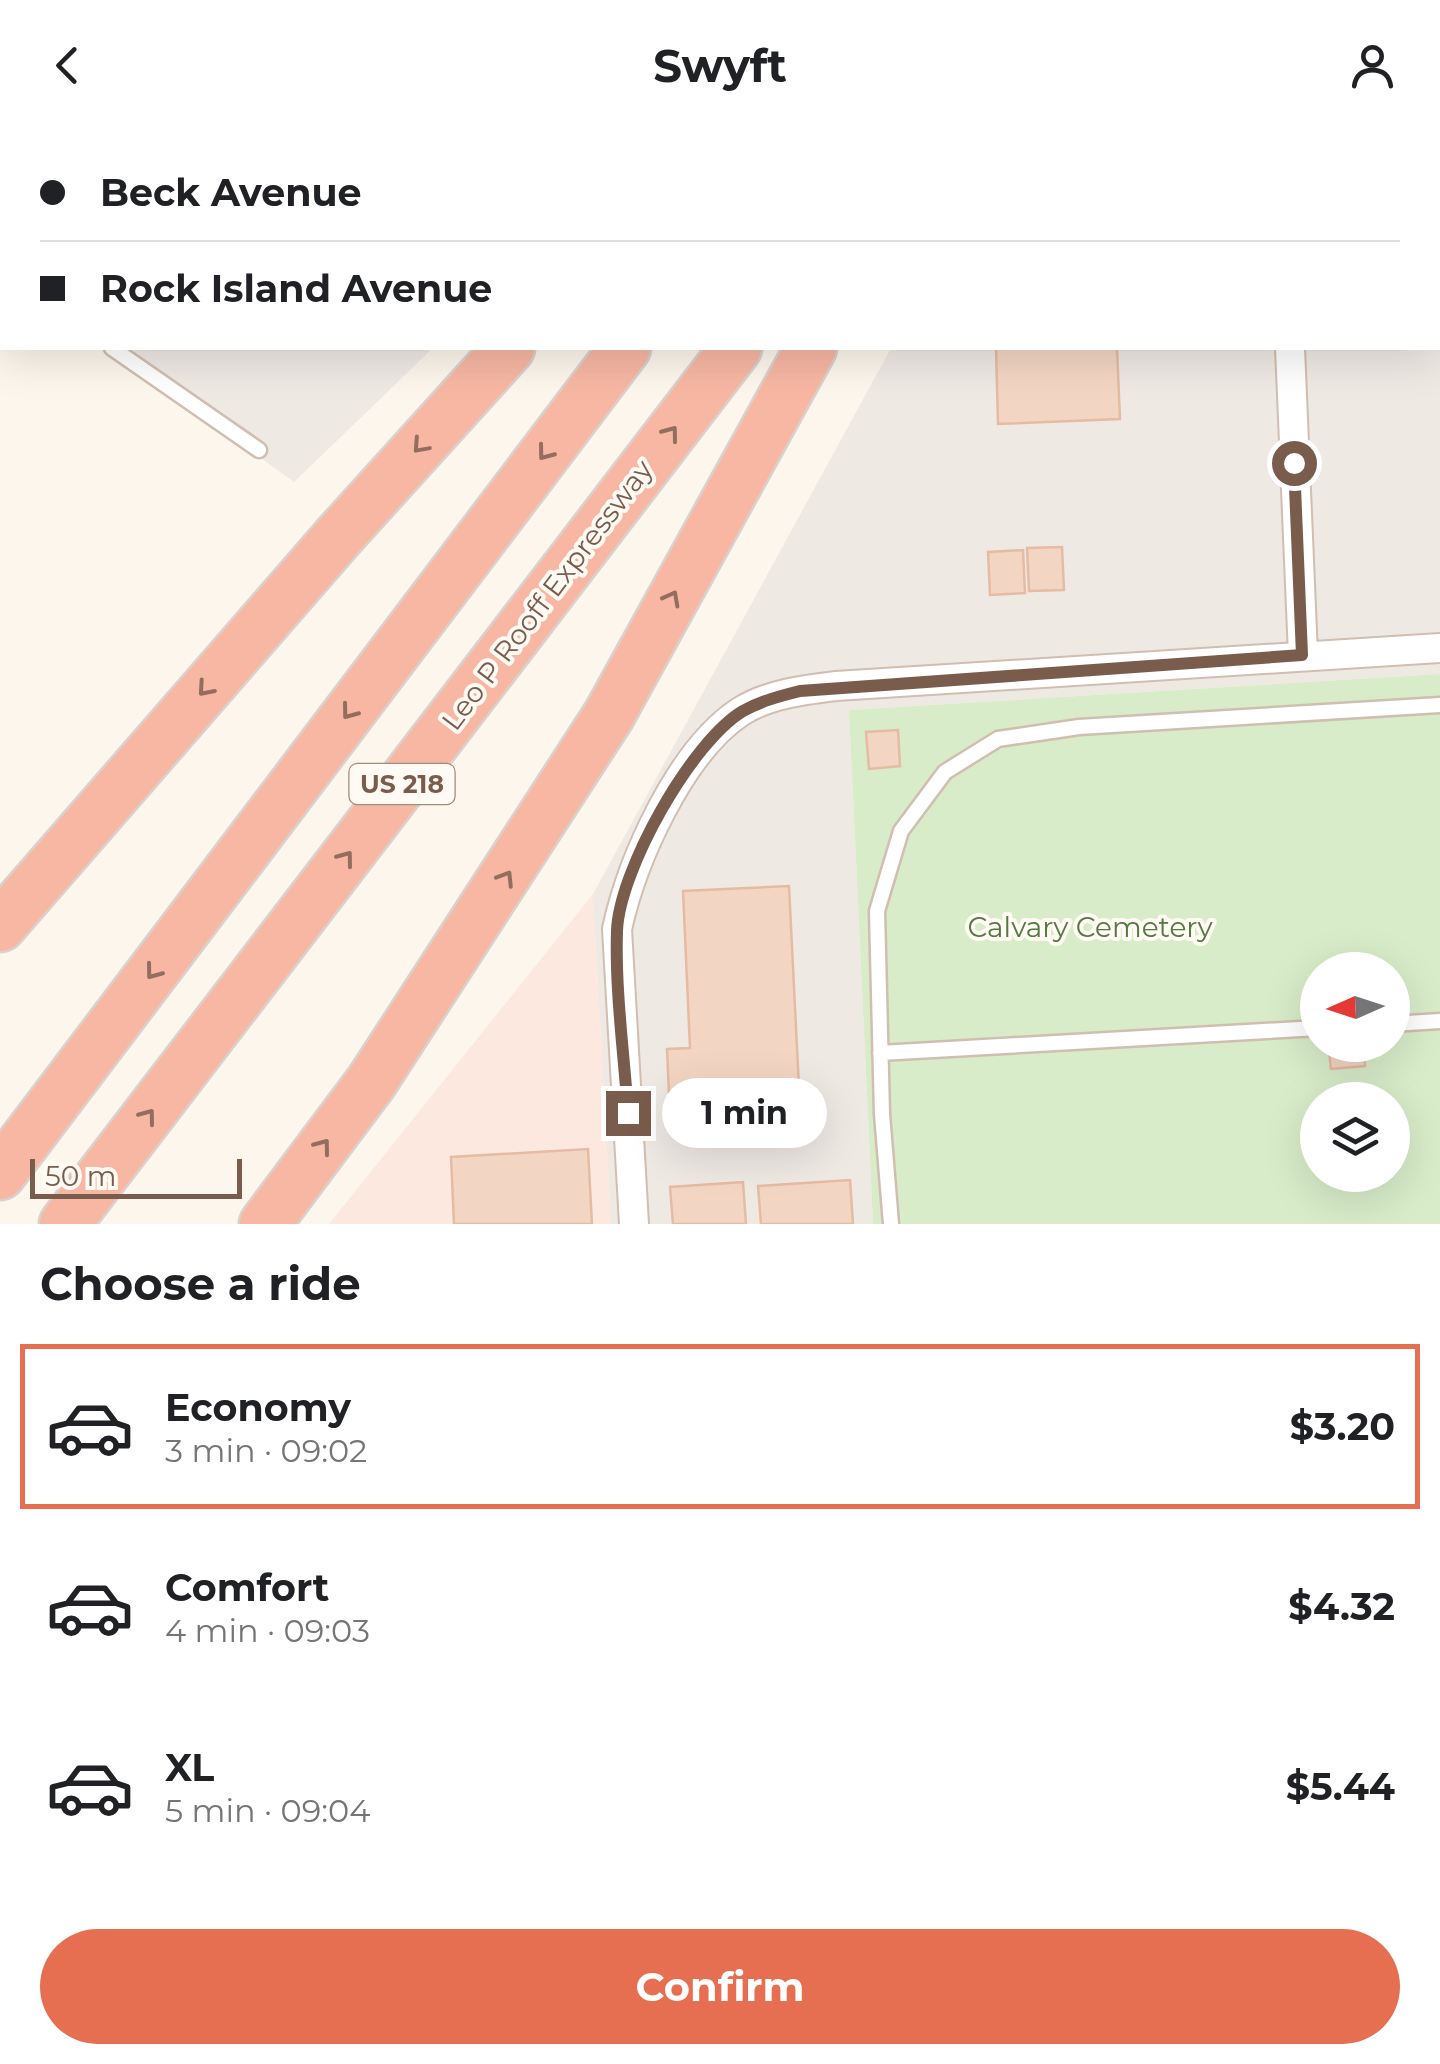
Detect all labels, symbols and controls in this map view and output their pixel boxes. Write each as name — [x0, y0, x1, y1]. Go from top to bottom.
icon: back — [40, 38, 95, 93]
text: Swyft — [653, 38, 787, 93]
icon: person — [1345, 38, 1400, 93]
text: Beck Avenue — [100, 169, 362, 216]
text: Rock Island Avenue — [100, 265, 492, 312]
one-way arrow — [659, 426, 677, 444]
one-way arrow — [414, 434, 432, 453]
route start — [1272, 441, 1317, 486]
one-way arrow — [540, 442, 557, 460]
street label: Leo P Rooff Expressway — [434, 453, 660, 737]
one-way arrow — [660, 591, 680, 609]
one-way arrow — [198, 677, 216, 696]
one-way arrow — [344, 701, 361, 719]
road number: US 218 — [350, 764, 454, 804]
one-way arrow — [334, 851, 351, 869]
one-way arrow — [494, 870, 513, 888]
park label: Calvary Cemetery — [967, 910, 1213, 944]
north arrow — [1300, 952, 1410, 1062]
map controls — [1300, 952, 1410, 1192]
one-way arrow — [148, 961, 165, 979]
callout: 1 min — [663, 1078, 828, 1148]
button: layers — [1300, 1082, 1410, 1192]
route end — [606, 1091, 651, 1136]
text: 1 min — [701, 1093, 788, 1132]
one-way arrow — [137, 1109, 154, 1127]
one-way arrow — [312, 1139, 329, 1157]
scale bar — [30, 1154, 242, 1198]
text: 50 m — [45, 1159, 116, 1193]
text: Choose a ride — [40, 1256, 361, 1311]
icon: car — [45, 1382, 135, 1472]
text: Economy — [165, 1384, 351, 1431]
text: $3.20 — [1290, 1403, 1395, 1450]
text: 3 min · 09:02 — [165, 1431, 367, 1470]
icon: car — [45, 1562, 135, 1652]
text: Comfort — [165, 1564, 329, 1611]
text: $4.32 — [1288, 1583, 1395, 1630]
text: 4 min · 09:03 — [165, 1611, 370, 1650]
icon: car — [45, 1742, 135, 1832]
text: XL — [165, 1744, 214, 1791]
text: $5.44 — [1286, 1763, 1395, 1810]
text: 5 min · 09:04 — [165, 1791, 370, 1830]
button: Confirm — [40, 1929, 1400, 2044]

